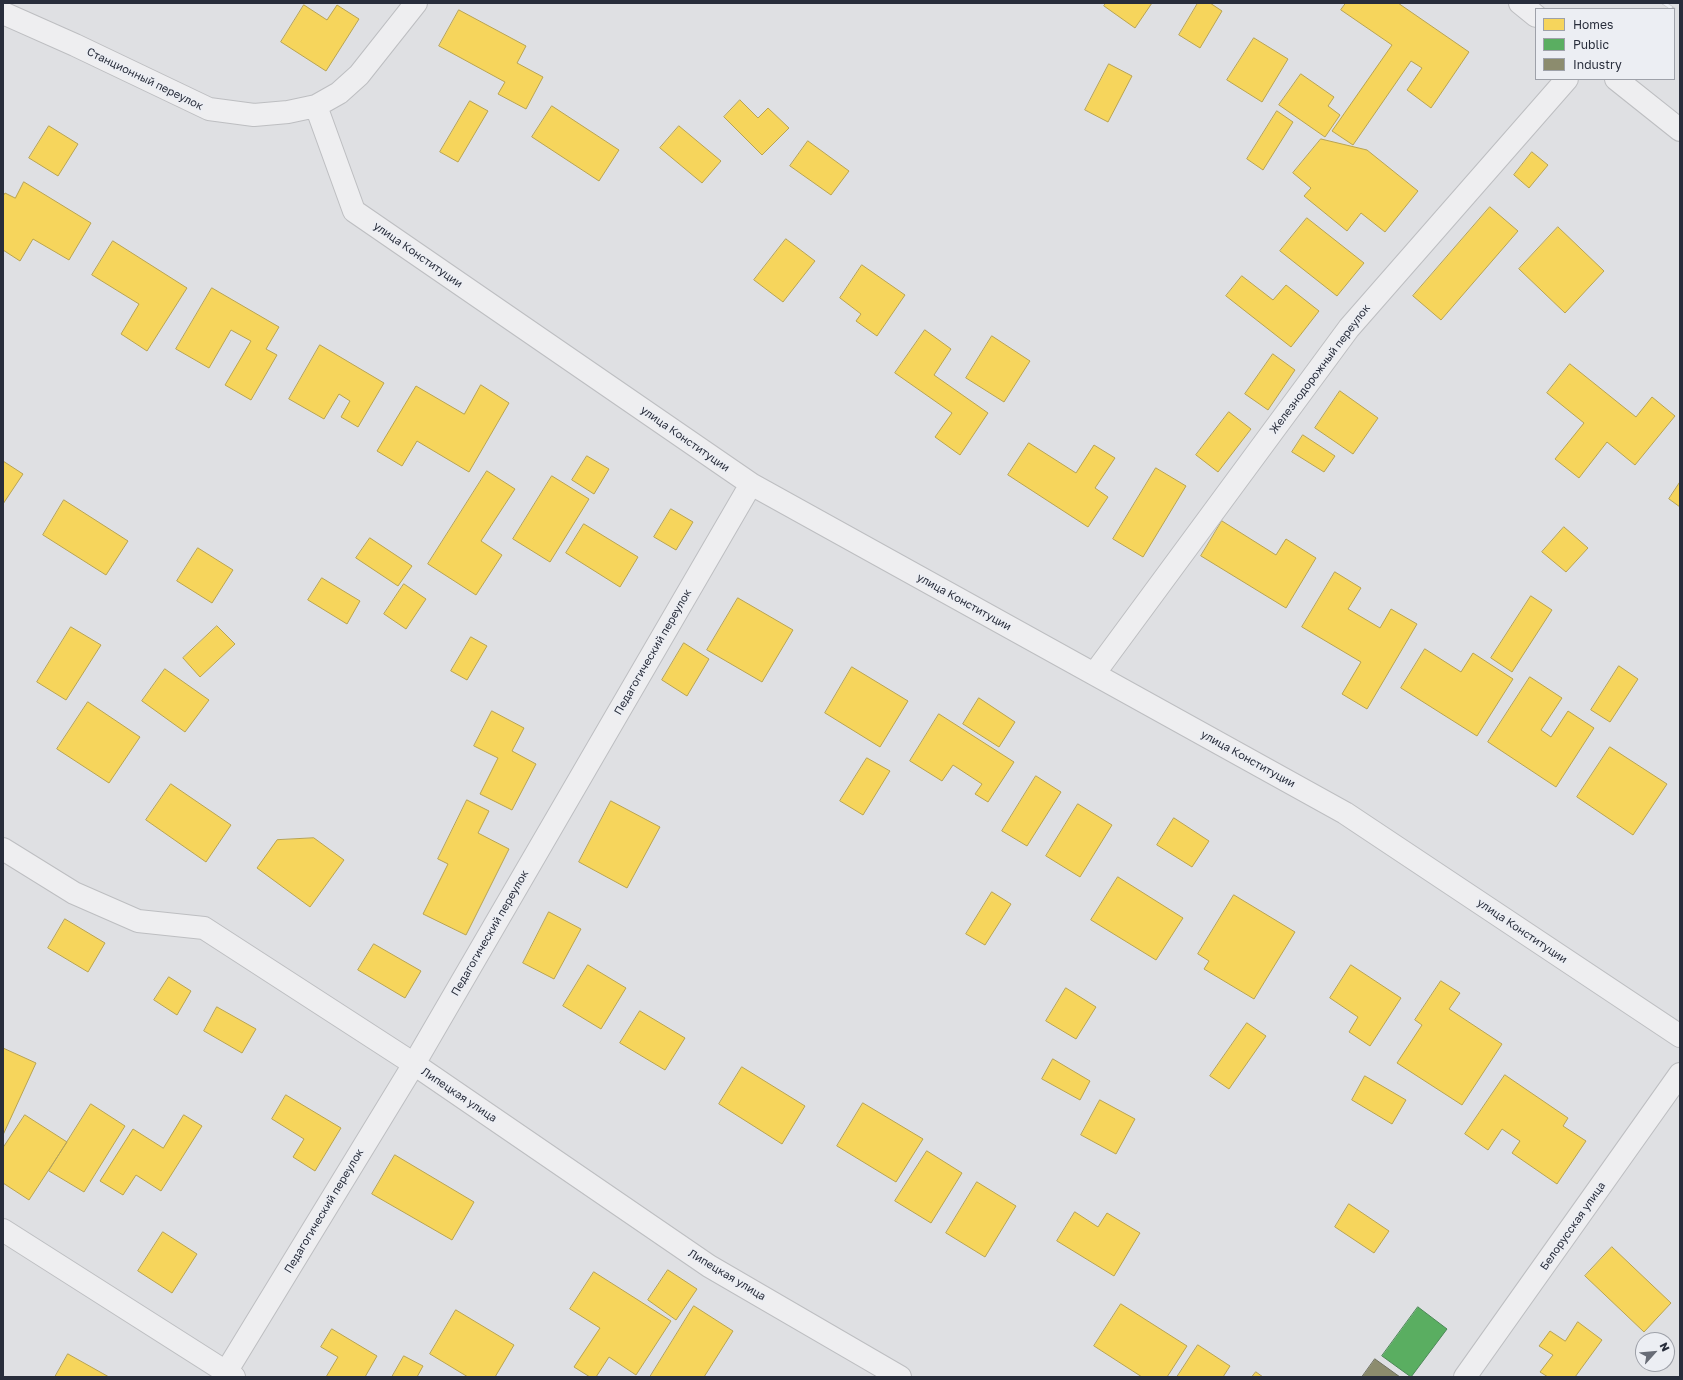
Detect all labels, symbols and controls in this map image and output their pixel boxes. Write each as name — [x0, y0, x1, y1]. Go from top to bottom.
legend — [1535, 8, 1675, 80]
text: Homes — [1573, 17, 1613, 32]
text: Public — [1573, 37, 1609, 52]
street label: Станционный переулок — [85, 45, 205, 113]
text: Industry — [1573, 57, 1622, 72]
street label: улица Конституции — [371, 219, 465, 291]
street label: Железнодорожный переулок — [1267, 302, 1373, 436]
street label: улица Конституции — [638, 403, 732, 475]
street label: улица Конституции — [915, 571, 1013, 633]
street label: Педагогический переулок — [612, 587, 694, 717]
street label: улица Конституции — [1199, 728, 1297, 790]
street label: Педагогический переулок — [449, 868, 531, 998]
street label: улица Конституции — [1474, 896, 1570, 966]
street label: Липецкая улица — [419, 1065, 499, 1125]
street label: Педагогический переулок — [282, 1146, 366, 1276]
street label: Белорусская улица — [1538, 1179, 1608, 1273]
street label: Липецкая улица — [686, 1247, 768, 1303]
north arrow — [1635, 1332, 1675, 1372]
text: N — [1658, 1340, 1673, 1353]

